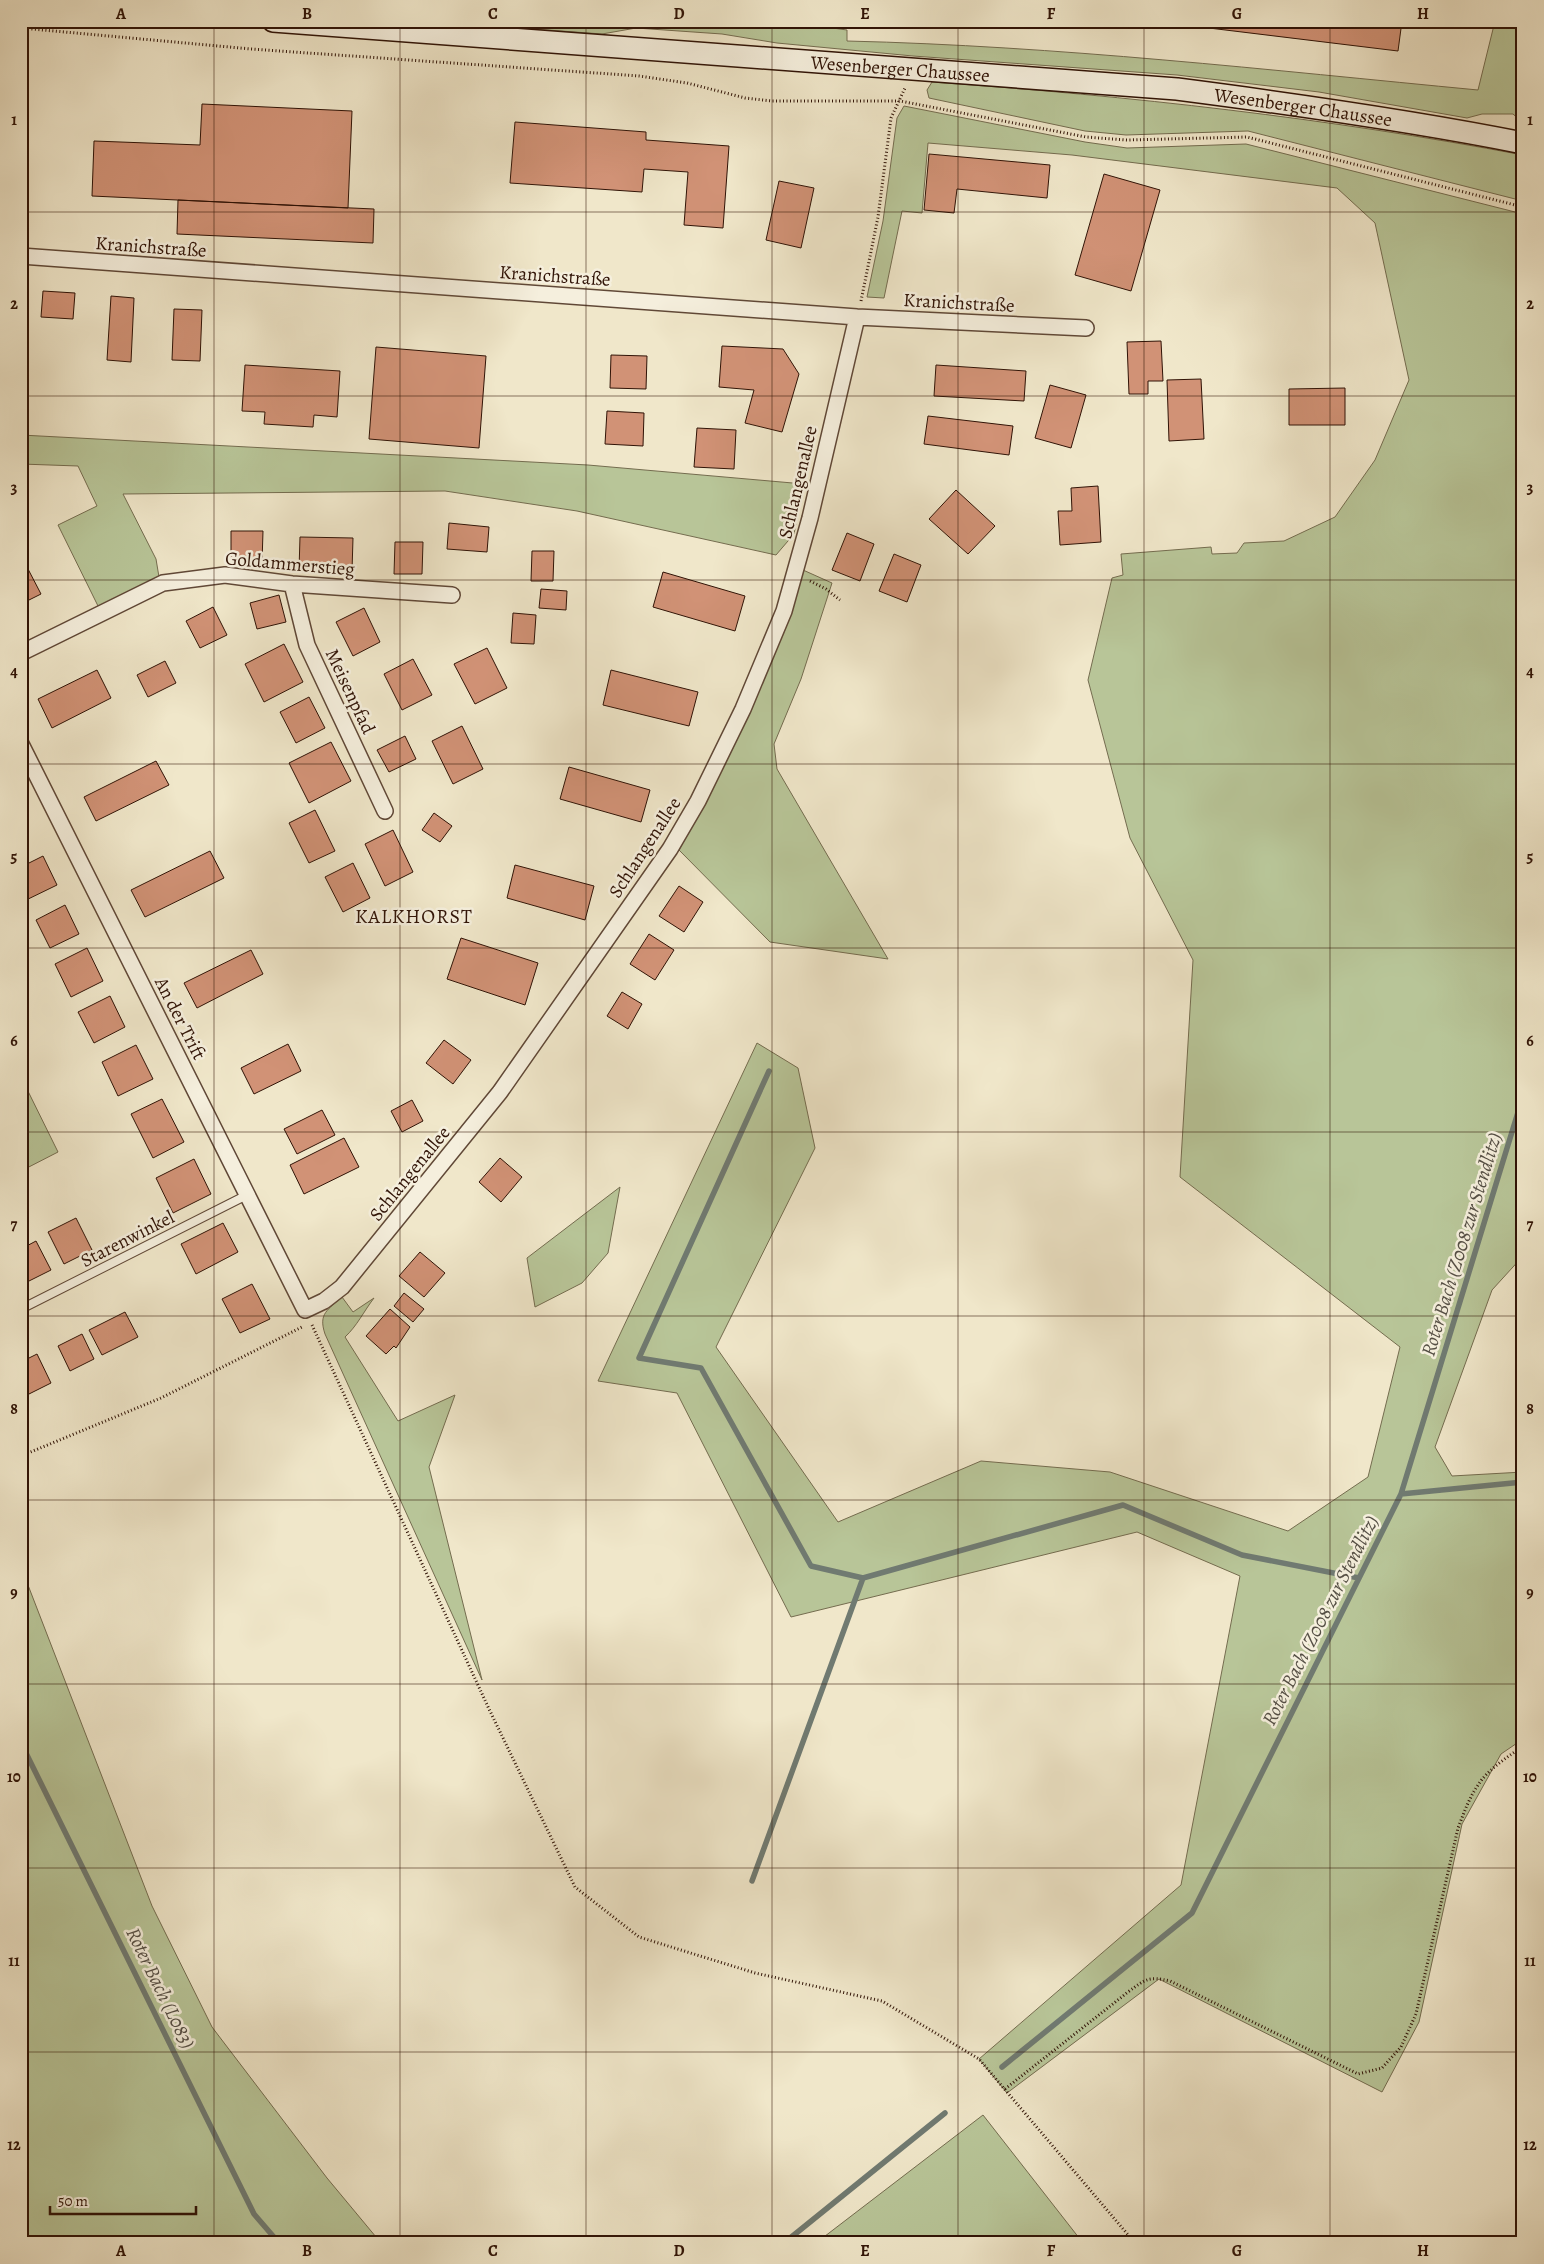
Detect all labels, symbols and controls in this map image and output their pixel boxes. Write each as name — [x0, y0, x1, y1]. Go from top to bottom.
text: A — [115, 3, 127, 25]
text: B — [302, 3, 312, 25]
text: C — [488, 3, 498, 25]
text: D — [673, 3, 685, 25]
text: E — [860, 3, 870, 25]
text: F — [1047, 3, 1056, 25]
text: G — [1232, 3, 1242, 25]
text: H — [1417, 3, 1429, 25]
street label: Wesenberger Chaussee — [809, 49, 991, 89]
street label: Wesenberger Chaussee — [1212, 82, 1394, 133]
text: 1 — [11, 109, 17, 131]
text: 1 — [1527, 109, 1533, 131]
street label: Kranichstraße — [94, 230, 207, 264]
street label: Kranichstraße — [498, 259, 611, 293]
street label: Kranichstraße — [903, 287, 1015, 319]
text: 2 — [10, 293, 18, 315]
text: 2 — [1526, 293, 1534, 315]
street label: Schlangenallee — [772, 423, 824, 541]
text: 3 — [11, 477, 18, 499]
text: 3 — [1527, 477, 1534, 499]
street label: Goldammerstieg — [224, 545, 356, 583]
street label: Meisenpfad — [319, 645, 382, 739]
text: 4 — [10, 661, 18, 683]
text: 4 — [1526, 661, 1534, 683]
street label: Schlangenallee — [603, 792, 687, 903]
text: 5 — [11, 846, 18, 868]
text: 5 — [1527, 846, 1534, 868]
district label: KALKHORST — [355, 903, 473, 930]
street label: An der Trift — [148, 972, 212, 1064]
text: 6 — [10, 1030, 18, 1052]
text: 6 — [1526, 1030, 1534, 1052]
street label: Schlangenallee — [363, 1121, 456, 1227]
water label: Roter Bach (Z008 zur Stendlitz) — [1415, 1129, 1508, 1359]
street label: Starenwinkel — [76, 1204, 179, 1274]
text: 7 — [11, 1214, 18, 1236]
text: 7 — [1527, 1214, 1534, 1236]
text: 8 — [10, 1398, 18, 1420]
text: 8 — [1526, 1398, 1534, 1420]
water label: Roter Bach (Z008 zur Stendlitz) — [1256, 1510, 1385, 1730]
text: 9 — [10, 1582, 18, 1604]
text: 9 — [1526, 1582, 1534, 1604]
text: 10 — [7, 1766, 21, 1788]
text: 10 — [1523, 1766, 1537, 1788]
water label: Roter Bach (L083) — [120, 1923, 202, 2053]
text: 11 — [8, 1950, 20, 1972]
text: 11 — [1524, 1950, 1536, 1972]
text: 12 — [7, 2134, 21, 2156]
text: 12 — [1523, 2134, 1537, 2156]
scale bar — [50, 2184, 196, 2216]
text: 50 m — [58, 2191, 88, 2211]
text: A — [115, 2240, 127, 2262]
text: B — [302, 2240, 312, 2262]
text: C — [488, 2240, 498, 2262]
text: D — [673, 2240, 685, 2262]
text: E — [860, 2240, 870, 2262]
text: F — [1047, 2240, 1056, 2262]
text: G — [1232, 2240, 1242, 2262]
text: H — [1417, 2240, 1429, 2262]

